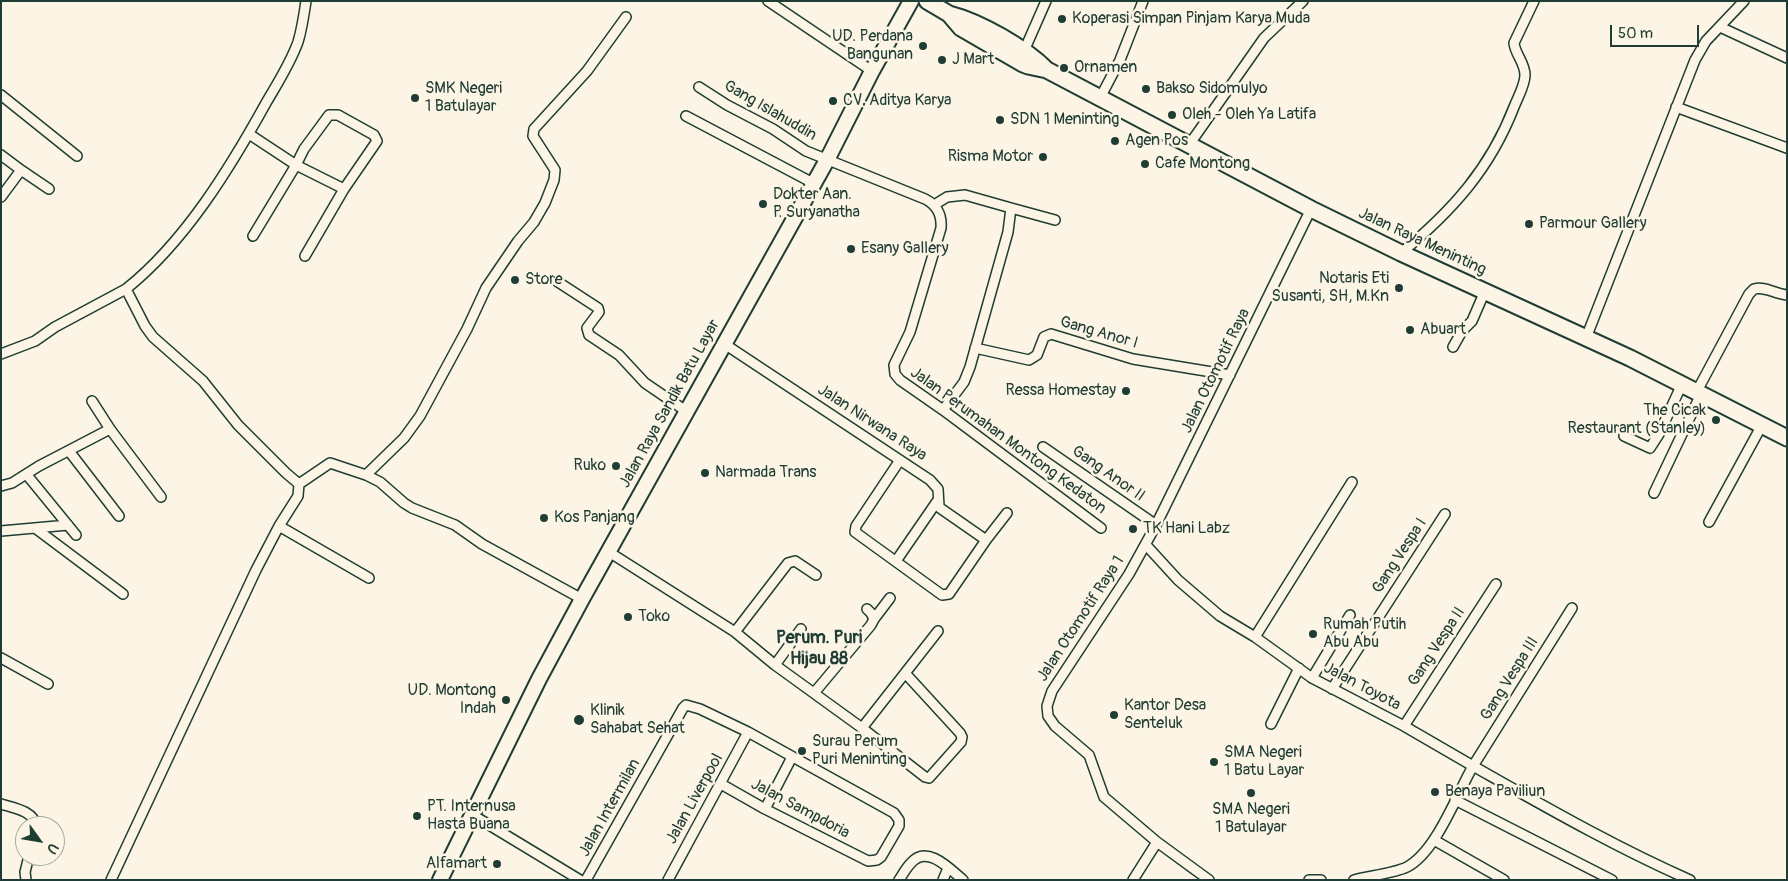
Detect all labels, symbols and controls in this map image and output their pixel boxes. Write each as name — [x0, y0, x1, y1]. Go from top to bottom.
place label: Koperasi Simpan Pinjam Karya Muda — [1072, 9, 1310, 29]
marker: Koperasi Simpan Pinjam Karya Muda — [1056, 13, 1068, 25]
scale bar — [1613, 15, 1702, 47]
text: 50 m — [1618, 24, 1653, 43]
place label: UD. Perdana Bangunan — [832, 27, 913, 65]
marker: UD. Perdana Bangunan — [917, 40, 929, 52]
place label: J Mart — [952, 50, 994, 70]
marker: J Mart — [936, 54, 948, 66]
place label: Ornamen — [1074, 58, 1137, 78]
marker: Ornamen — [1058, 62, 1070, 74]
street label: Gang Islahuddin — [720, 77, 820, 145]
place label: SMK Negeri 1 Batulayar — [425, 79, 502, 117]
place label: Bakso Sidomulyo — [1156, 79, 1268, 99]
marker: Bakso Sidomulyo — [1140, 83, 1152, 95]
place label: CV. Aditya Karya — [843, 91, 951, 111]
marker: SMK Negeri 1 Batulayar — [409, 92, 421, 104]
marker: CV. Aditya Karya — [827, 95, 839, 107]
place label: Oleh - Oleh Ya Latifa — [1182, 105, 1316, 125]
marker: Oleh - Oleh Ya Latifa — [1166, 109, 1178, 121]
place label: SDN 1 Meninting — [1010, 110, 1119, 130]
marker: SDN 1 Meninting — [994, 114, 1006, 126]
place label: Agen Pos — [1125, 131, 1188, 151]
marker: Agen Pos — [1109, 135, 1121, 147]
place label: Risma Motor — [948, 147, 1033, 167]
marker: Risma Motor — [1037, 151, 1049, 163]
place label: Cafe Montong — [1155, 154, 1250, 174]
marker: Cafe Montong — [1139, 158, 1151, 170]
place label: Dokter Aan. P. Suryanatha — [773, 185, 860, 223]
marker: Dokter Aan. P. Suryanatha — [757, 198, 769, 210]
street label: Jalan Raya Meninting — [1355, 204, 1489, 280]
place label: Parmour Gallery — [1539, 214, 1646, 234]
marker: Parmour Gallery — [1523, 218, 1535, 230]
place label: Esany Gallery — [861, 239, 949, 259]
marker: Esany Gallery — [845, 243, 857, 255]
place label: Notaris Eti Susanti, SH, M.Kn — [1272, 269, 1389, 307]
place label: Store — [525, 270, 563, 290]
marker: Store — [509, 274, 521, 286]
marker: Notaris Eti Susanti, SH, M.Kn — [1393, 282, 1405, 294]
street label: Jalan Otomotif Raya — [1178, 306, 1254, 436]
street label: Gang Anor I — [1058, 313, 1140, 353]
street label: Jalan Raya Sandik Batu Layar — [616, 316, 724, 492]
place label: Abuart — [1420, 320, 1466, 340]
marker: Abuart — [1404, 324, 1416, 336]
street label: Jalan Perumahan Montong Kedaton — [906, 363, 1110, 519]
street label: Jalan Nirwana Raya — [814, 381, 930, 465]
place label: Ressa Homestay — [1005, 381, 1116, 401]
marker: Ressa Homestay — [1120, 385, 1132, 397]
place label: The Cicak Restaurant (Stanley) — [1568, 401, 1706, 439]
marker: The Cicak Restaurant (Stanley) — [1710, 414, 1722, 426]
street label: Gang Anor II — [1068, 442, 1148, 506]
place label: Ruko — [573, 456, 606, 476]
marker: Ruko — [610, 460, 622, 472]
place label: Narmada Trans — [715, 463, 816, 483]
marker: Narmada Trans — [699, 467, 711, 479]
place label: Kos Panjang — [554, 508, 635, 528]
marker: Kos Panjang — [538, 512, 550, 524]
street label: Gang Vespa I — [1369, 515, 1431, 597]
place label: TK Hani Labz — [1143, 519, 1230, 539]
marker: TK Hani Labz — [1127, 523, 1139, 535]
street label: Jalan Otomotif Raya 1 — [1033, 553, 1129, 685]
street label: Gang Vespa II — [1404, 604, 1470, 690]
place label: Toko — [638, 607, 670, 627]
marker: Toko — [622, 611, 634, 623]
place label: Rumah Putih Abu Abu — [1323, 615, 1406, 653]
district label: Perum. Puri Hijau 88 — [776, 627, 862, 670]
marker: Rumah Putih Abu Abu — [1307, 628, 1319, 640]
street label: Gang Vespa III — [1477, 634, 1543, 724]
street label: Jalan Toyota — [1320, 659, 1404, 715]
place label: UD. Montong Indah — [408, 681, 496, 719]
marker: UD. Montong Indah — [500, 694, 512, 706]
place label: Kantor Desa Senteluk — [1124, 696, 1206, 734]
place label: Klinik Sahabat Sehat — [590, 701, 685, 739]
marker: Kantor Desa Senteluk — [1108, 709, 1120, 721]
marker: Klinik Sahabat Sehat — [572, 713, 586, 727]
place label: Surau Perum Puri Meninting — [812, 732, 907, 770]
place label: SMA Negeri 1 Batu Layar — [1224, 743, 1304, 781]
marker: Surau Perum Puri Meninting — [796, 745, 808, 757]
street label: Jalan Liverpool — [662, 751, 728, 847]
street label: Jalan Intermilan — [575, 756, 645, 860]
marker: SMA Negeri 1 Batu Layar — [1208, 756, 1220, 768]
street label: Jalan Sampdoria — [747, 775, 853, 843]
place label: Benaya Paviliun — [1445, 782, 1545, 802]
marker: Benaya Paviliun — [1429, 786, 1441, 798]
marker: SMA Negeri 1 Batulayar — [1245, 787, 1257, 799]
place label: PT. Internusa Hasta Buana — [427, 797, 516, 835]
place label: SMA Negeri 1 Batulayar — [1212, 800, 1290, 838]
marker: PT. Internusa Hasta Buana — [411, 810, 423, 822]
north arrow — [15, 816, 65, 866]
text: U — [43, 840, 62, 857]
place label: Alfamart — [426, 854, 487, 874]
marker: Alfamart — [491, 858, 503, 870]

